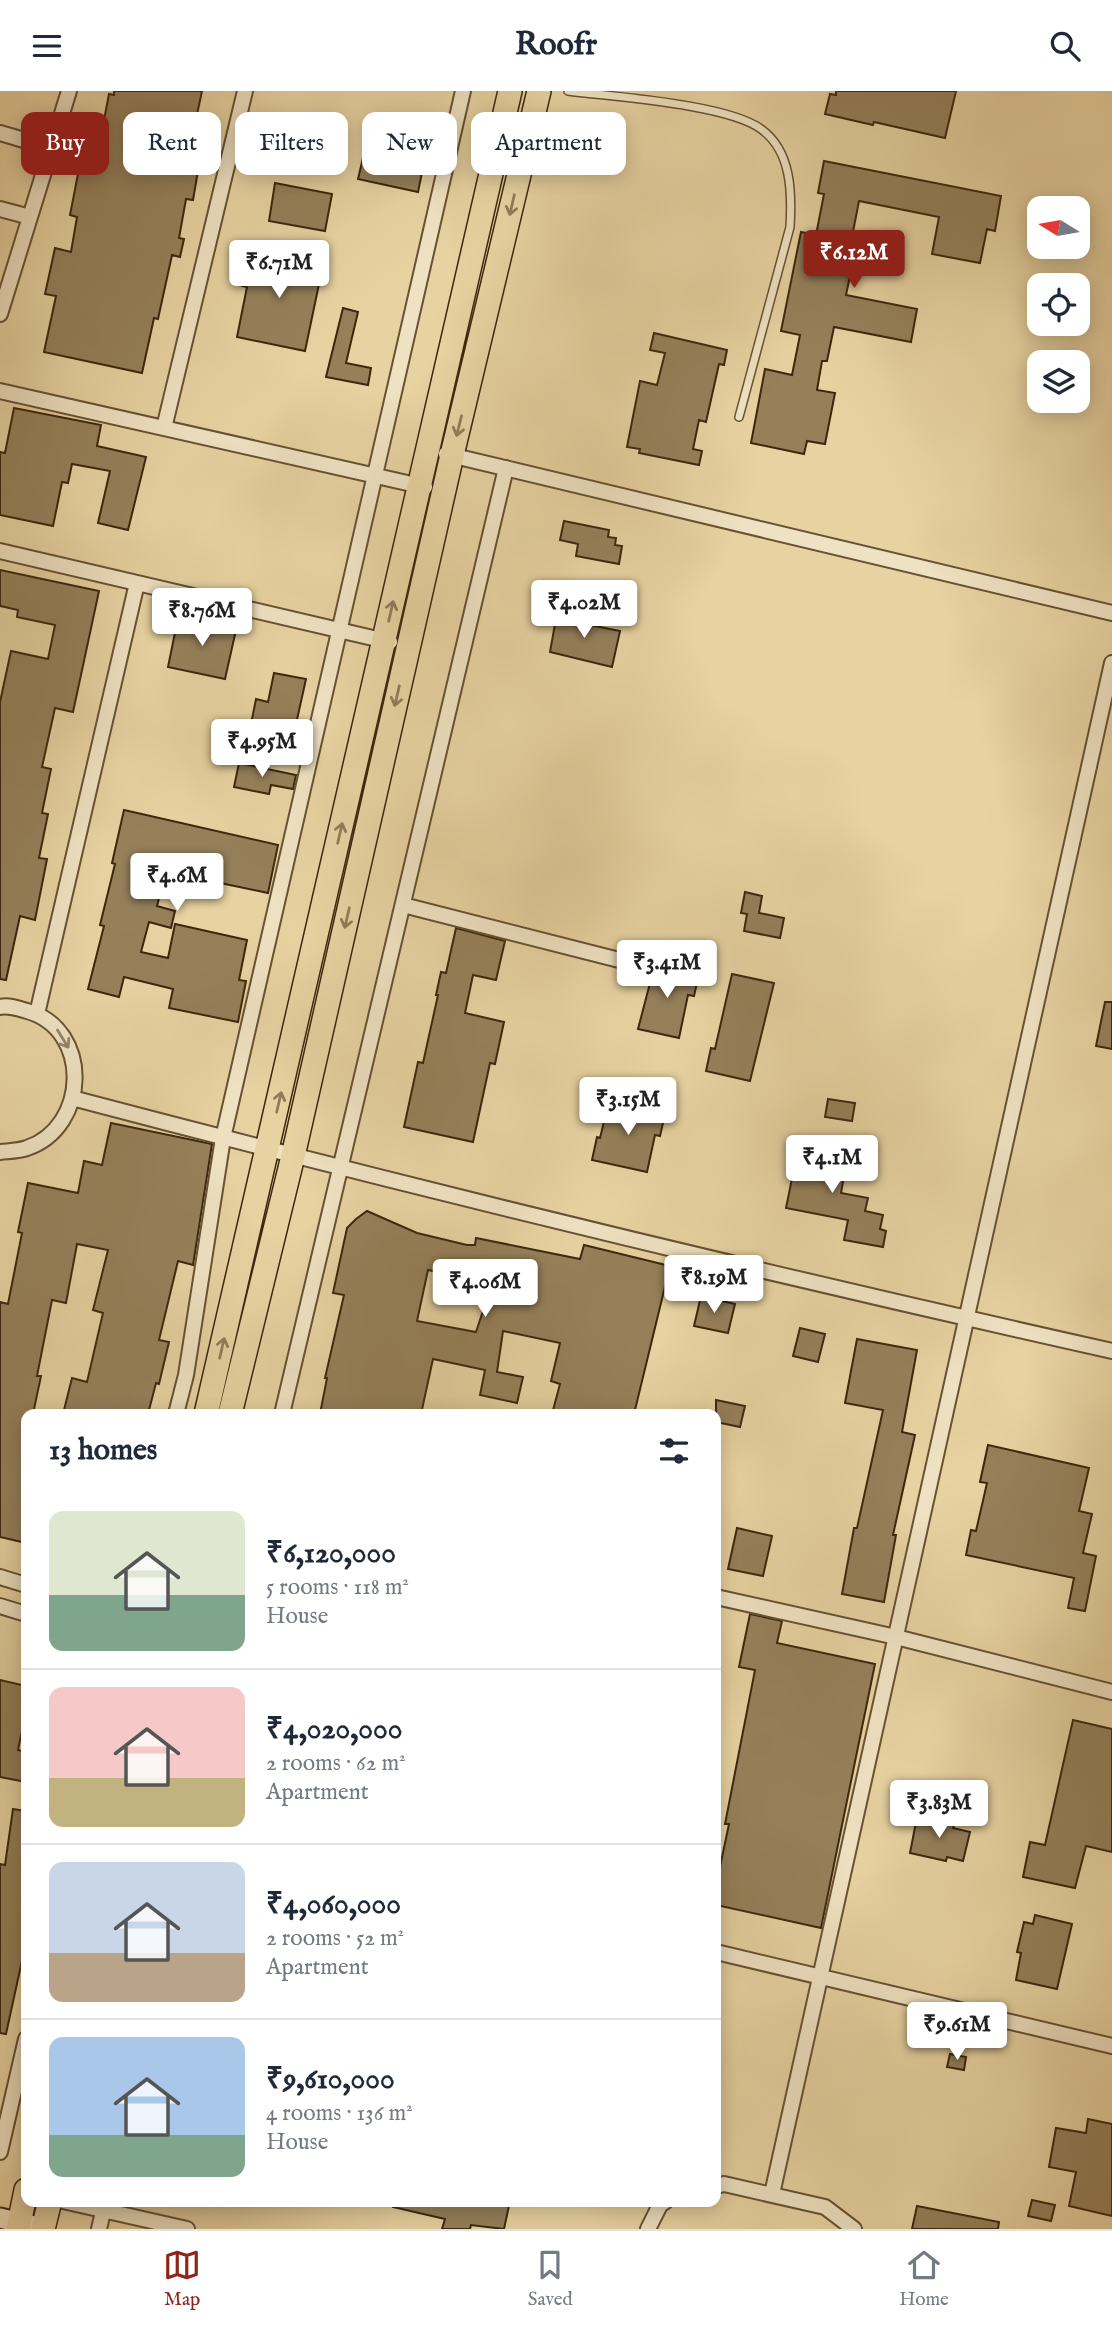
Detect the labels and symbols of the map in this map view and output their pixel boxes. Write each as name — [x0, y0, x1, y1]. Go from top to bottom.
one-way arrow — [505, 193, 518, 216]
north arrow — [1027, 196, 1090, 259]
pin: ₹6.12M — [797, 231, 911, 290]
pin: ₹6.71M — [222, 241, 336, 300]
one-way arrow — [452, 414, 465, 437]
pin: ₹4.02M — [527, 581, 641, 640]
pin: ₹8.76M — [145, 589, 259, 648]
one-way arrow — [384, 600, 398, 623]
one-way arrow — [390, 684, 403, 707]
pin: ₹4.95M — [205, 719, 319, 779]
one-way arrow — [335, 822, 348, 844]
pin: ₹4.6M — [128, 853, 226, 913]
one-way arrow — [340, 906, 353, 929]
pin: ₹3.41M — [610, 941, 724, 1000]
one-way arrow — [56, 1029, 70, 1049]
pin: ₹3.15M — [571, 1077, 685, 1137]
one-way arrow — [273, 1091, 286, 1114]
pin: ₹4.1M — [783, 1135, 881, 1195]
pin: ₹8.19M — [657, 1255, 771, 1315]
pin: ₹4.06M — [428, 1259, 542, 1319]
one-way arrow — [216, 1337, 229, 1359]
pin: ₹3.83M — [882, 1781, 996, 1840]
pin: ₹9.61M — [900, 2003, 1014, 2062]

